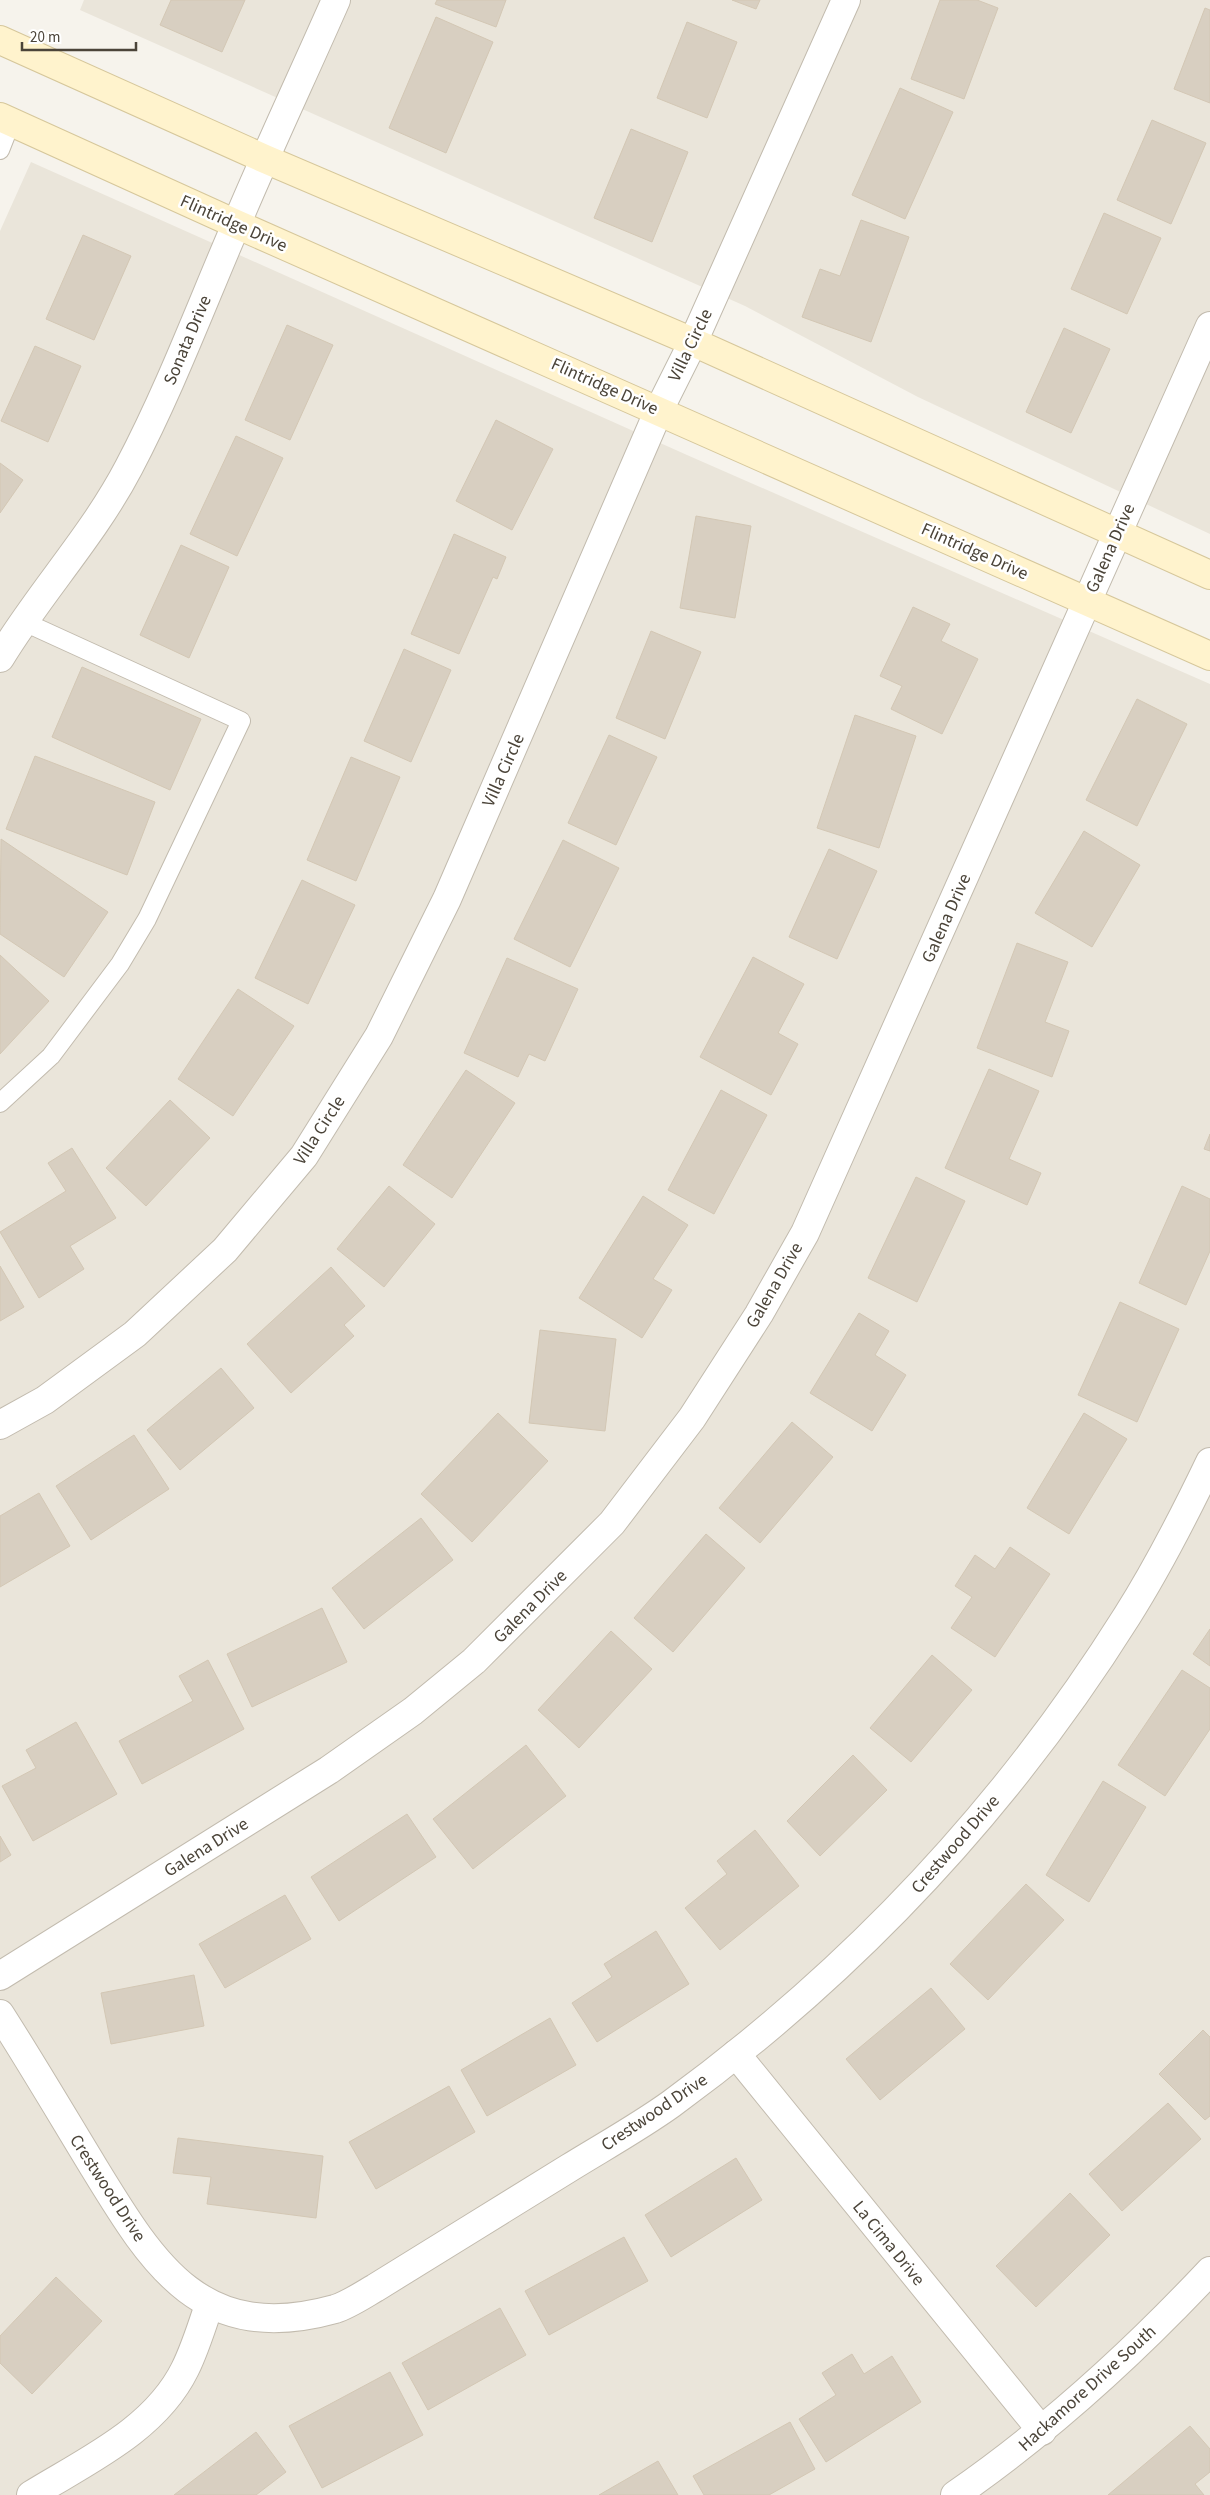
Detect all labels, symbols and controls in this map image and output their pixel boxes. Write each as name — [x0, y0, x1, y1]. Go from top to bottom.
scale bar — [22, 20, 136, 52]
text: 20 m — [30, 27, 60, 48]
street label: Flintridge Drive — [176, 189, 291, 258]
street label: Sonata Drive — [157, 291, 218, 389]
street label: Villa Circle — [662, 305, 719, 386]
street label: Flintridge Drive — [547, 352, 662, 421]
street label: Galena Drive — [1080, 500, 1141, 597]
street label: Flintridge Drive — [917, 517, 1032, 586]
street label: Villa Circle — [476, 729, 531, 811]
street label: Galena Drive — [916, 870, 977, 967]
street label: Villa Circle — [288, 1091, 351, 1170]
street label: Galena Drive — [740, 1238, 809, 1333]
street label: Galena Drive — [488, 1564, 573, 1649]
street label: Crestwood Drive — [905, 1789, 1005, 1899]
street label: Galena Drive — [159, 1812, 253, 1883]
street label: Crestwood Drive — [596, 2067, 713, 2157]
street label: Crestwood Drive — [63, 2130, 152, 2247]
street label: La Cima Drive — [847, 2196, 931, 2291]
street label: Hackamore Drive South — [1013, 2320, 1162, 2457]

